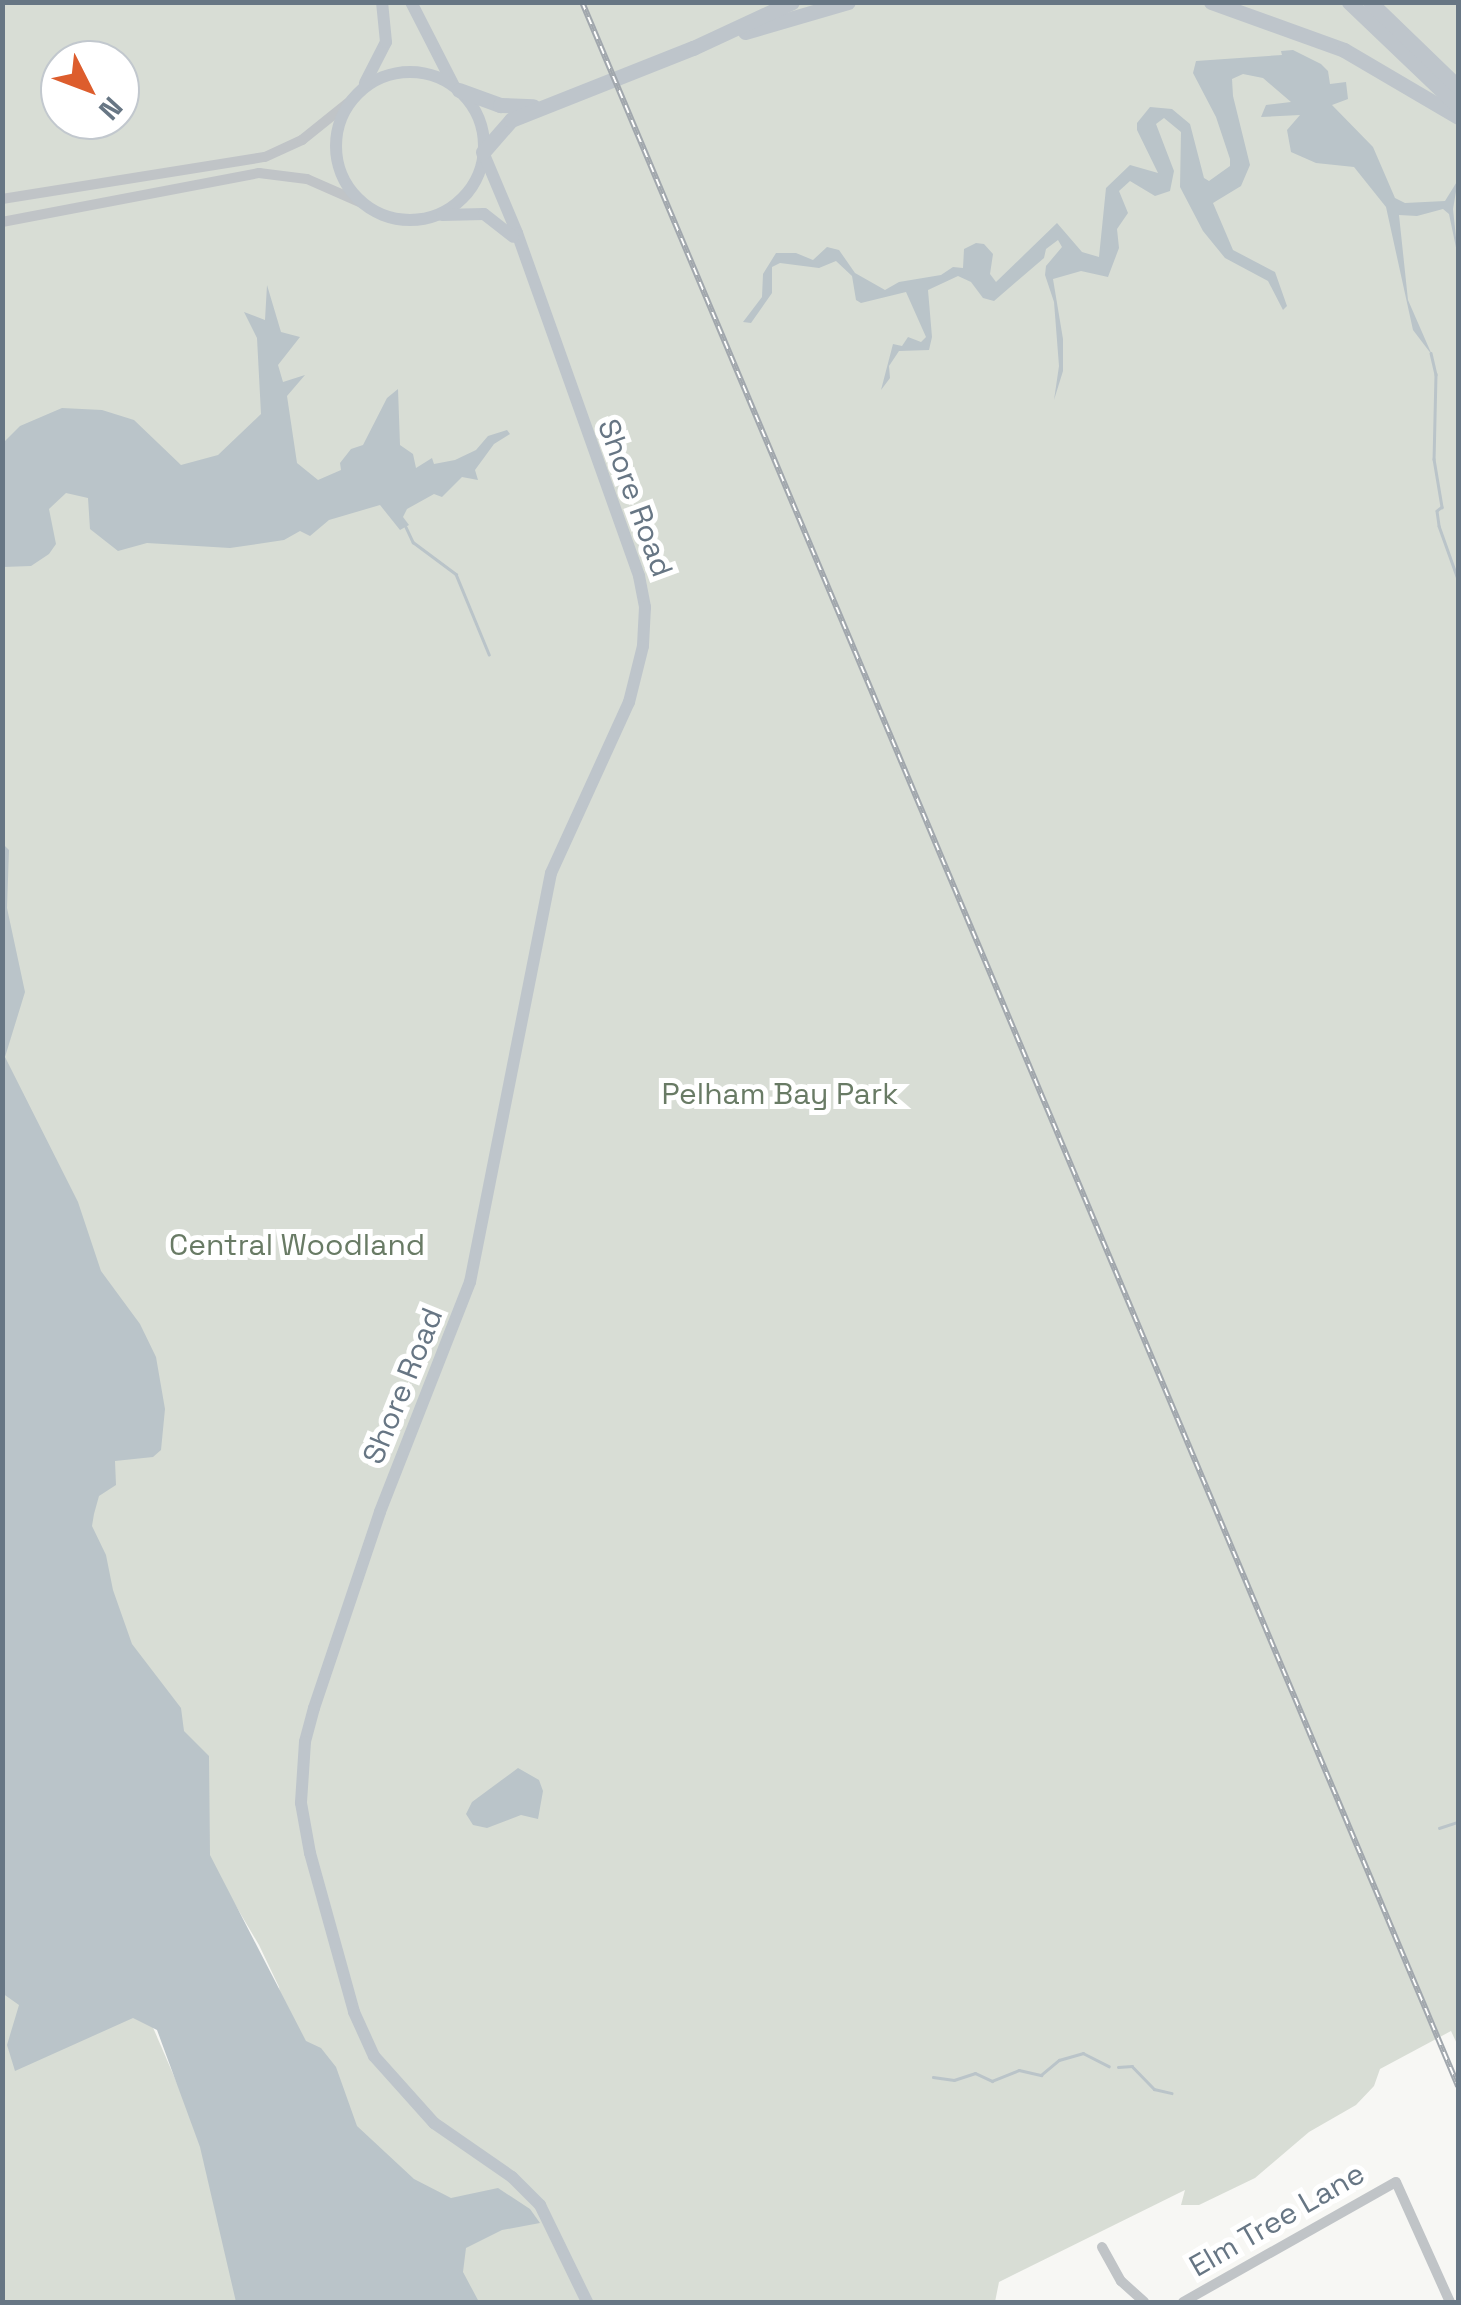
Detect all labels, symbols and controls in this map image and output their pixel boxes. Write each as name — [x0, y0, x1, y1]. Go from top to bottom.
north arrow — [40, 40, 140, 140]
text: N — [91, 90, 130, 128]
street label: Shore Road — [590, 414, 680, 582]
park label: Pelham Bay Park — [662, 1076, 898, 1112]
park label: Central Woodland — [169, 1227, 425, 1263]
street label: Shore Road — [355, 1303, 451, 1469]
street label: Elm Tree Lane — [1183, 2155, 1371, 2285]

